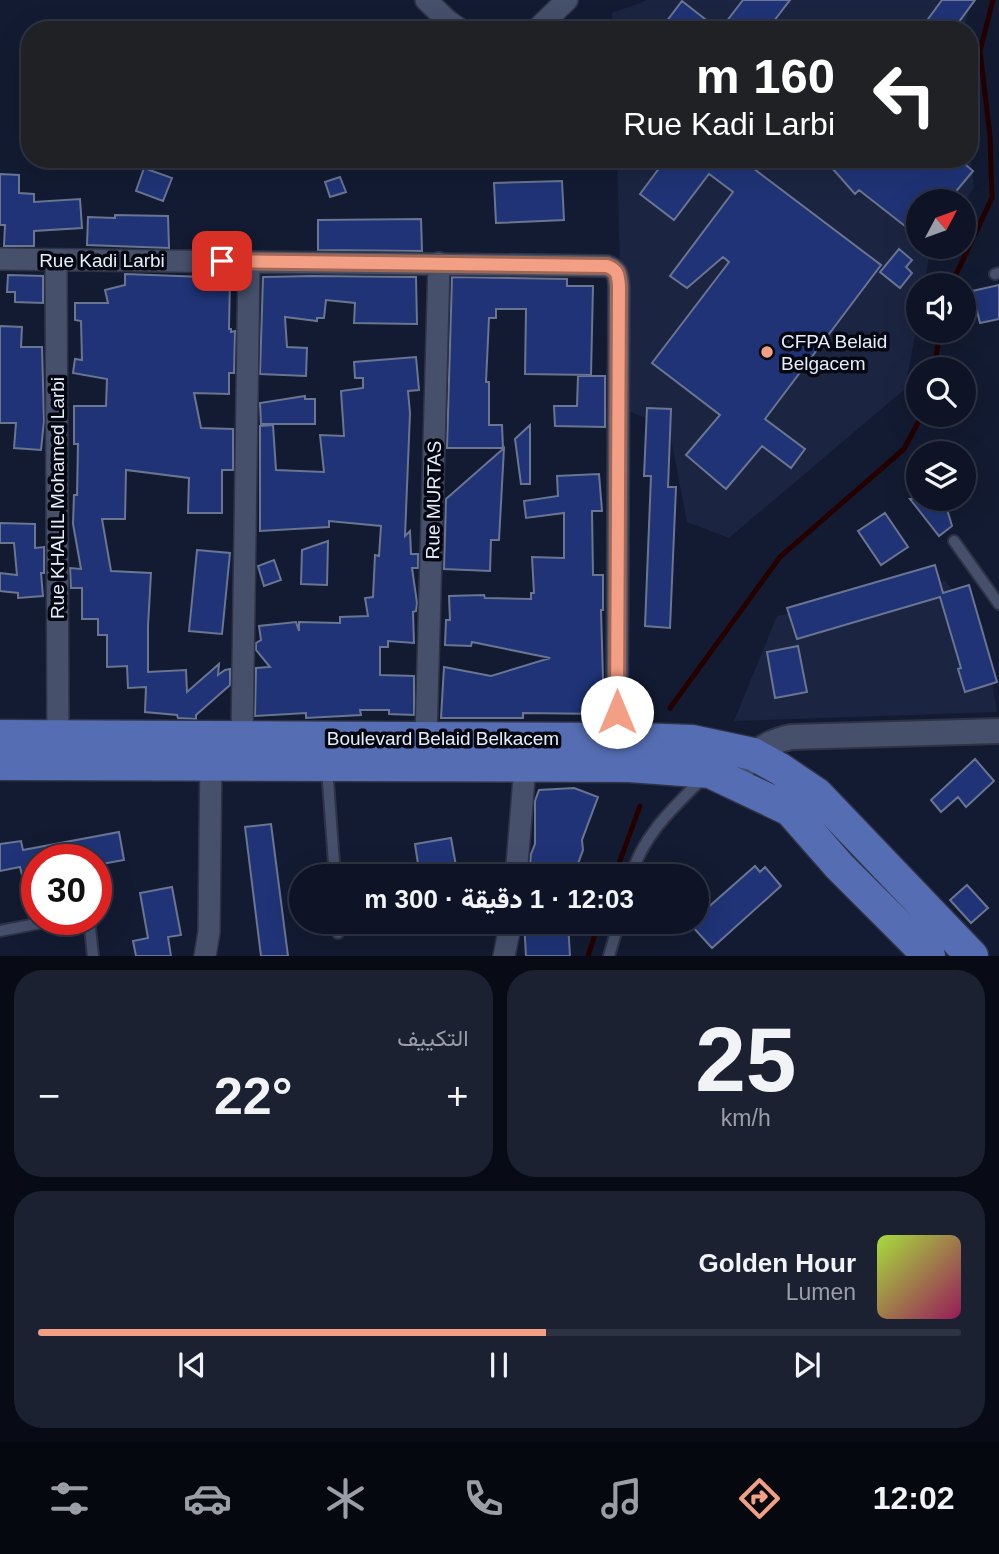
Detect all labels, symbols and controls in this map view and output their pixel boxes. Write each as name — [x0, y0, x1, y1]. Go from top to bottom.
text: 160 m — [696, 49, 835, 103]
icon: left — [859, 49, 950, 140]
text: Rue Kadi Larbi — [623, 106, 835, 142]
north arrow — [906, 189, 976, 259]
map controls — [906, 189, 976, 511]
pin — [192, 231, 252, 291]
icon: arrive — [203, 242, 241, 280]
street label: Rue Kadi Larbi — [39, 250, 165, 271]
button: sound — [906, 273, 976, 343]
place label: CFPA Belaid Belgacem — [781, 331, 887, 374]
marker: CFPA Belaid Belgacem — [759, 344, 775, 360]
button: search — [906, 357, 976, 427]
street label: Rue KHALIL Mohamed Larbi — [47, 377, 68, 619]
street label: Rue MURTAS — [422, 441, 445, 559]
button: layers — [906, 441, 976, 511]
position arrow — [580, 675, 654, 749]
street label: Boulevard Belaid Belkacem — [327, 728, 559, 749]
speed limit sign: 30 — [21, 844, 112, 935]
text: 12:03 · 1 دقيقة · 300 m — [364, 884, 634, 914]
text: 25 — [695, 1009, 796, 1110]
text: التكييف — [397, 1025, 469, 1051]
text: 22° — [214, 1067, 293, 1125]
text: − — [38, 1075, 60, 1117]
text: + — [446, 1075, 468, 1117]
text: km/h — [721, 1105, 771, 1131]
text: Golden Hour — [699, 1248, 856, 1278]
text: Lumen — [786, 1279, 856, 1305]
icon: previous — [173, 1346, 211, 1384]
icon: pause — [480, 1346, 518, 1384]
icon: next — [788, 1346, 826, 1384]
icon: filters — [45, 1474, 94, 1523]
icon: car — [183, 1474, 232, 1523]
icon: climate — [321, 1474, 370, 1523]
icon: phone — [459, 1474, 508, 1523]
icon: music — [597, 1474, 646, 1523]
icon: directions — [735, 1474, 784, 1523]
text: 12:02 — [873, 1480, 955, 1516]

